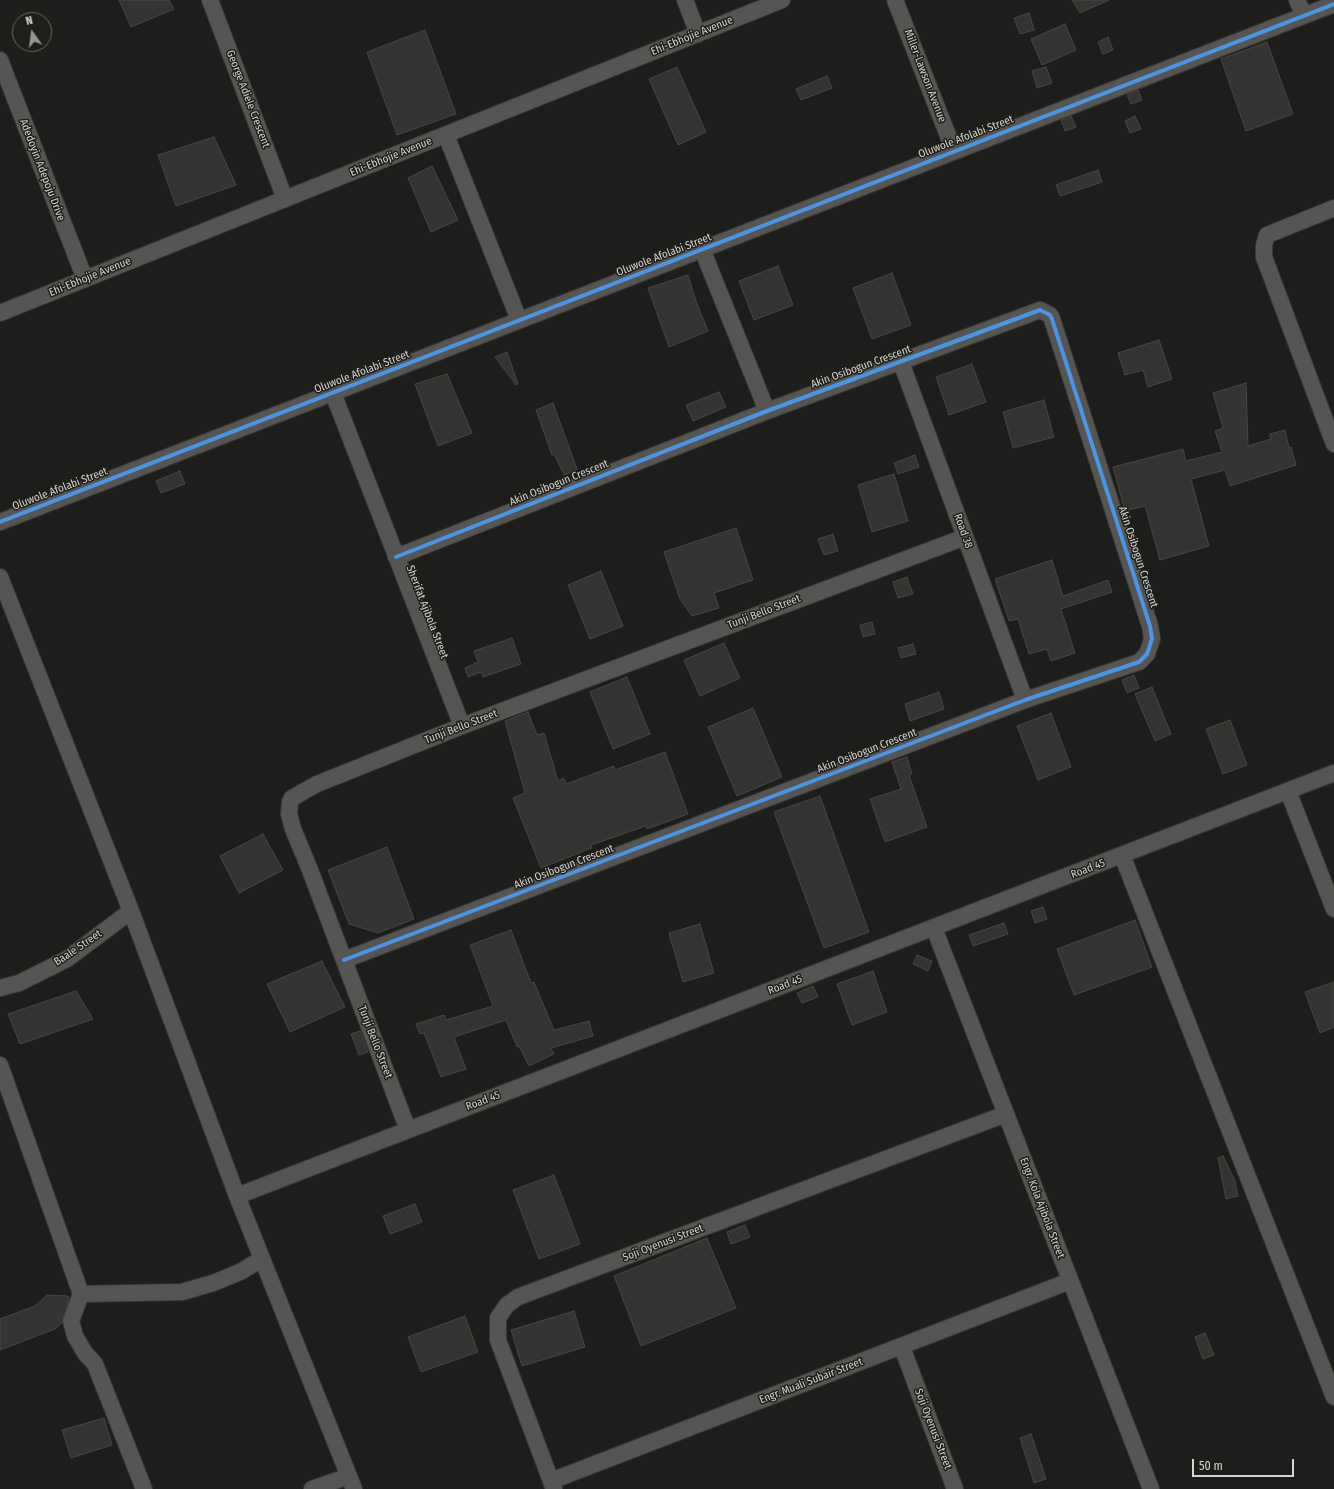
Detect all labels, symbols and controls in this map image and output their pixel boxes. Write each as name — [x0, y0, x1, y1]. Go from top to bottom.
north arrow — [12, 12, 52, 52]
text: N — [24, 14, 34, 28]
street label: Ehi-Ebhojie Avenue — [649, 14, 735, 58]
street label: Miller-Lawson Avenue — [901, 28, 949, 124]
street label: George Adiele Crescent — [223, 48, 273, 150]
street label: Oluwole Afolabi Street — [917, 113, 1015, 161]
street label: Adedoyin Adepoju Drive — [16, 117, 68, 223]
street label: Ehi-Ebhojie Avenue — [348, 135, 434, 179]
street label: Oluwole Afolabi Street — [615, 231, 713, 279]
street label: Ehi-Ebhojie Avenue — [47, 255, 133, 299]
street label: Akin Osibogun Crescent — [809, 343, 913, 391]
street label: Oluwole Afolabi Street — [313, 348, 411, 396]
street label: Akin Osibogun Crescent — [508, 457, 610, 509]
street label: Oluwole Afolabi Street — [11, 465, 109, 513]
street label: Akin Osibogun Crescent — [1115, 505, 1161, 609]
street label: Road 38 — [951, 512, 975, 550]
street label: Sherifat Ajibola Street — [403, 563, 451, 661]
street label: Tunji Bello Street — [726, 592, 802, 632]
street label: Tunji Bello Street — [423, 707, 499, 747]
street label: Akin Osibogun Crescent — [815, 726, 919, 776]
street label: Akin Osibogun Crescent — [512, 842, 616, 892]
street label: Road 45 — [1069, 856, 1107, 882]
street label: Baale Street — [52, 927, 104, 969]
street label: Road 45 — [766, 972, 804, 998]
street label: Tunji Bello Street — [355, 1004, 395, 1080]
street label: Road 45 — [464, 1088, 502, 1114]
street label: Engr. Kola Ajibola Street — [1017, 1156, 1067, 1260]
street label: Soji Oyenusi Street — [621, 1222, 705, 1264]
street label: Engr. Muali Subair Street — [757, 1355, 865, 1407]
street label: Soji Oyenusi Street — [912, 1387, 954, 1471]
scale bar — [1194, 1451, 1296, 1477]
text: 50 m — [1199, 1459, 1223, 1473]

